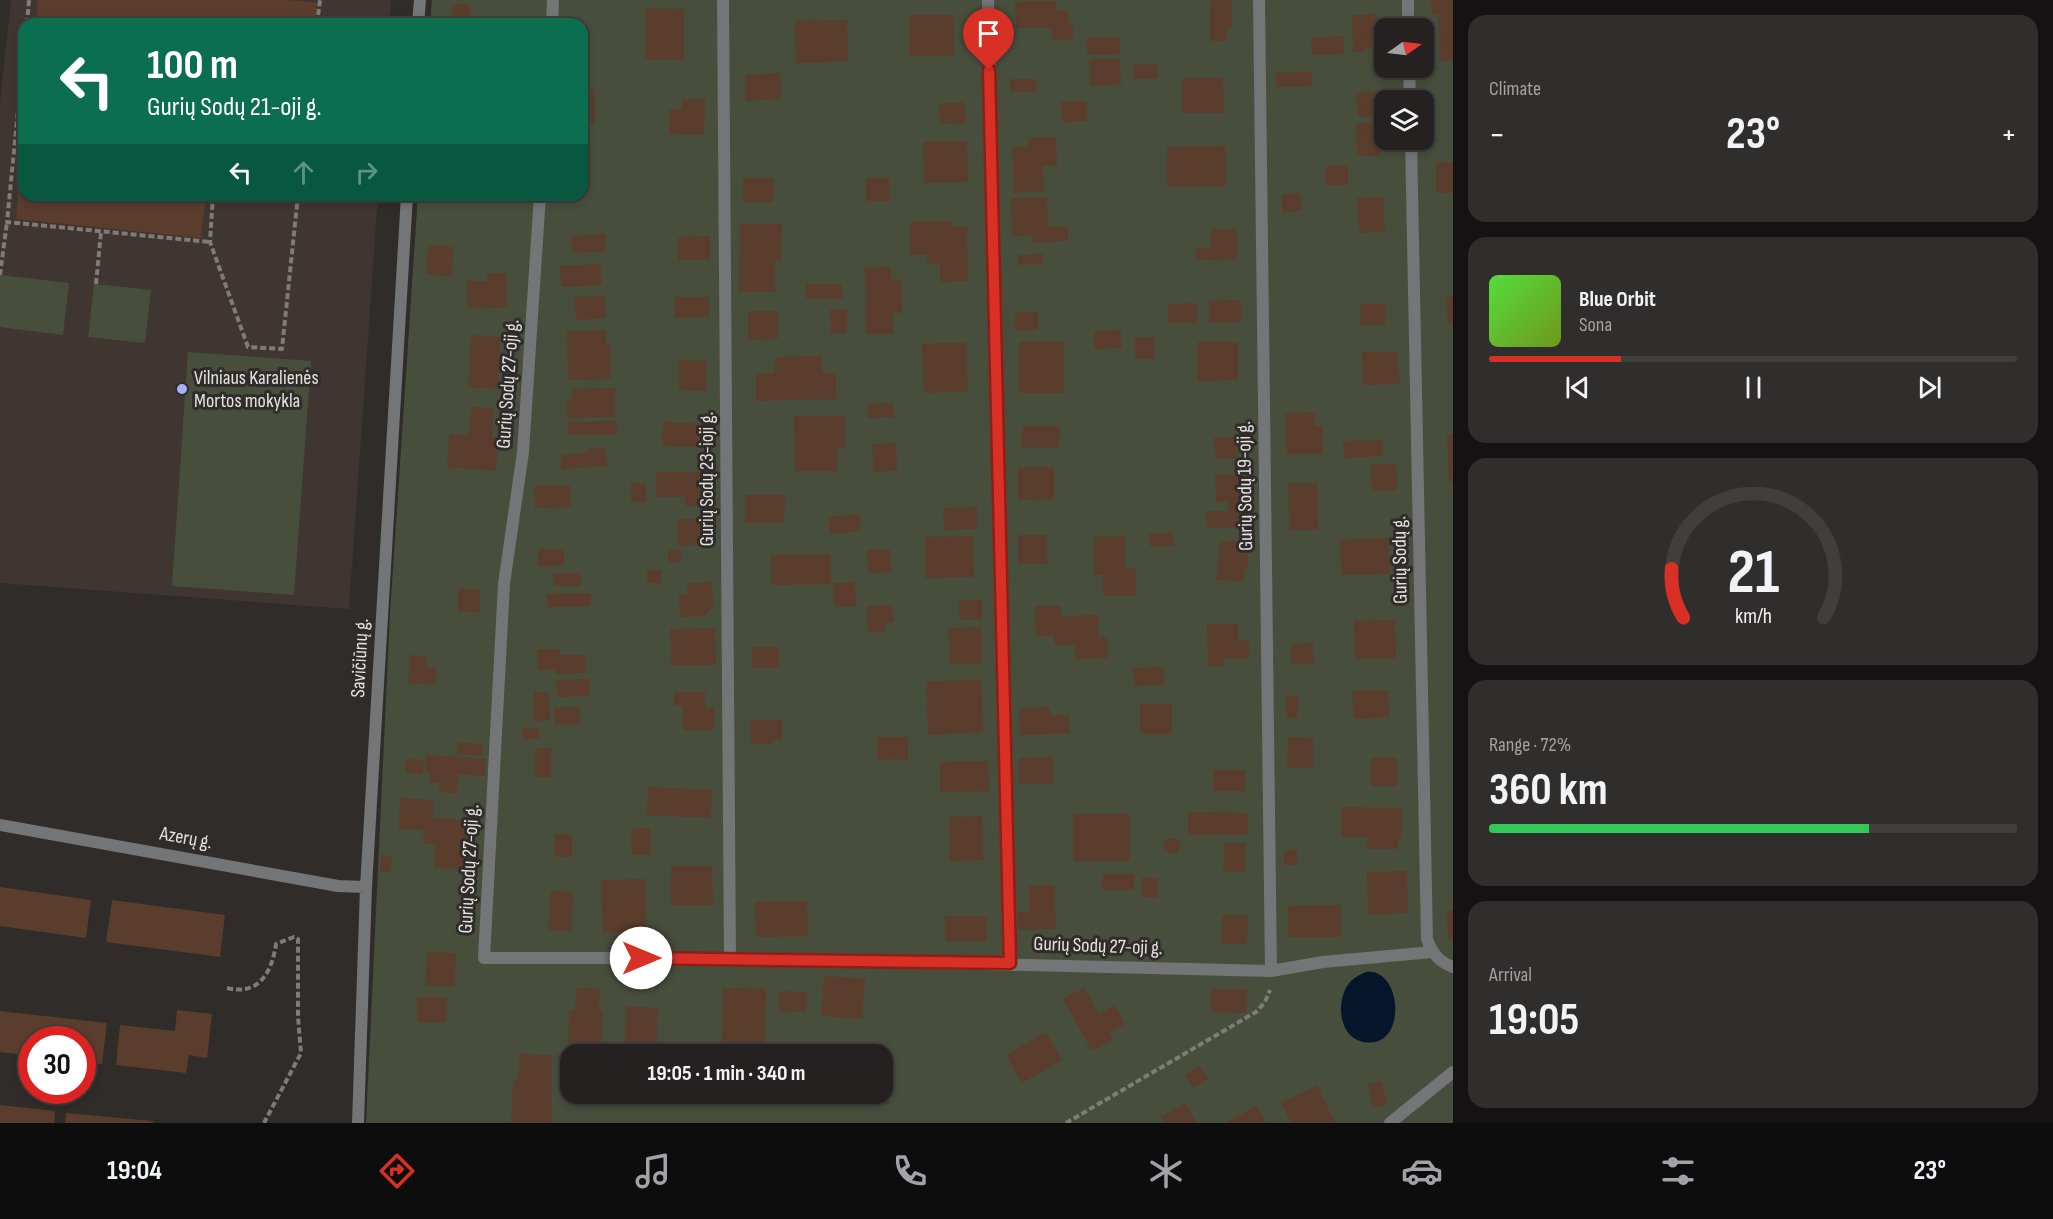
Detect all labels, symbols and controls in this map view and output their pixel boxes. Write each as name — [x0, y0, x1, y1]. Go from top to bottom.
pin — [963, 8, 1014, 70]
icon: arrive — [972, 17, 1005, 50]
north arrow — [1374, 18, 1434, 78]
map controls — [1374, 18, 1434, 150]
text: 100 m — [147, 40, 238, 91]
icon: left — [48, 42, 126, 120]
text: Climate — [1489, 77, 1541, 101]
button: layers — [1374, 90, 1434, 150]
text: Gurių Sodų 21-oji g. — [147, 91, 322, 123]
text: 23° — [1726, 107, 1780, 162]
text: − — [1489, 115, 1505, 155]
text: + — [2001, 115, 2017, 155]
icon: left — [224, 156, 257, 189]
icon: ahead — [287, 156, 320, 189]
icon: right — [350, 156, 383, 189]
text: Blue Orbit — [1579, 286, 1656, 313]
text: Sona — [1579, 313, 1612, 337]
street label: Gurių Sodų 27-oji g. — [492, 319, 524, 449]
place label: Vilniaus Karalienės Mortos mokykla — [194, 366, 319, 413]
icon: previous — [1561, 371, 1594, 404]
icon: pause — [1737, 371, 1770, 404]
icon: next — [1913, 371, 1946, 404]
marker: Vilniaus Karalienės Mortos mokykla — [175, 382, 189, 396]
street label: Gurių Sodų 23-ioji g. — [695, 412, 719, 546]
street label: Gurių Sodų 19-oji g. — [1232, 421, 1258, 551]
street label: Gurių Sodų g. — [1387, 516, 1413, 604]
text: 21 — [1727, 537, 1779, 612]
text: km/h — [1734, 605, 1772, 630]
street label: Savičiūnų g. — [346, 618, 374, 698]
text: Range · 72% — [1489, 733, 1571, 757]
text: 360 km — [1489, 763, 1608, 818]
street label: Gurių Sodų 27-oji g. — [454, 804, 484, 934]
street label: Azerų g. — [157, 821, 214, 854]
position arrow — [609, 926, 673, 990]
street label: Gurių Sodų 27-oji g. — [1033, 932, 1163, 960]
text: Arrival — [1489, 963, 1532, 987]
text: 19:05 — [1489, 993, 1579, 1048]
speed limit sign: 30 — [18, 1026, 96, 1104]
text: 19:05 · 1 min · 340 m — [648, 1060, 805, 1087]
icon: directions — [376, 1150, 418, 1192]
icon: music — [632, 1150, 674, 1192]
icon: phone — [889, 1150, 931, 1192]
icon: climate — [1145, 1150, 1187, 1192]
icon: car — [1401, 1150, 1443, 1192]
icon: filters — [1657, 1150, 1699, 1192]
text: 19:04 — [107, 1155, 162, 1187]
text: 23° — [1913, 1155, 1946, 1187]

